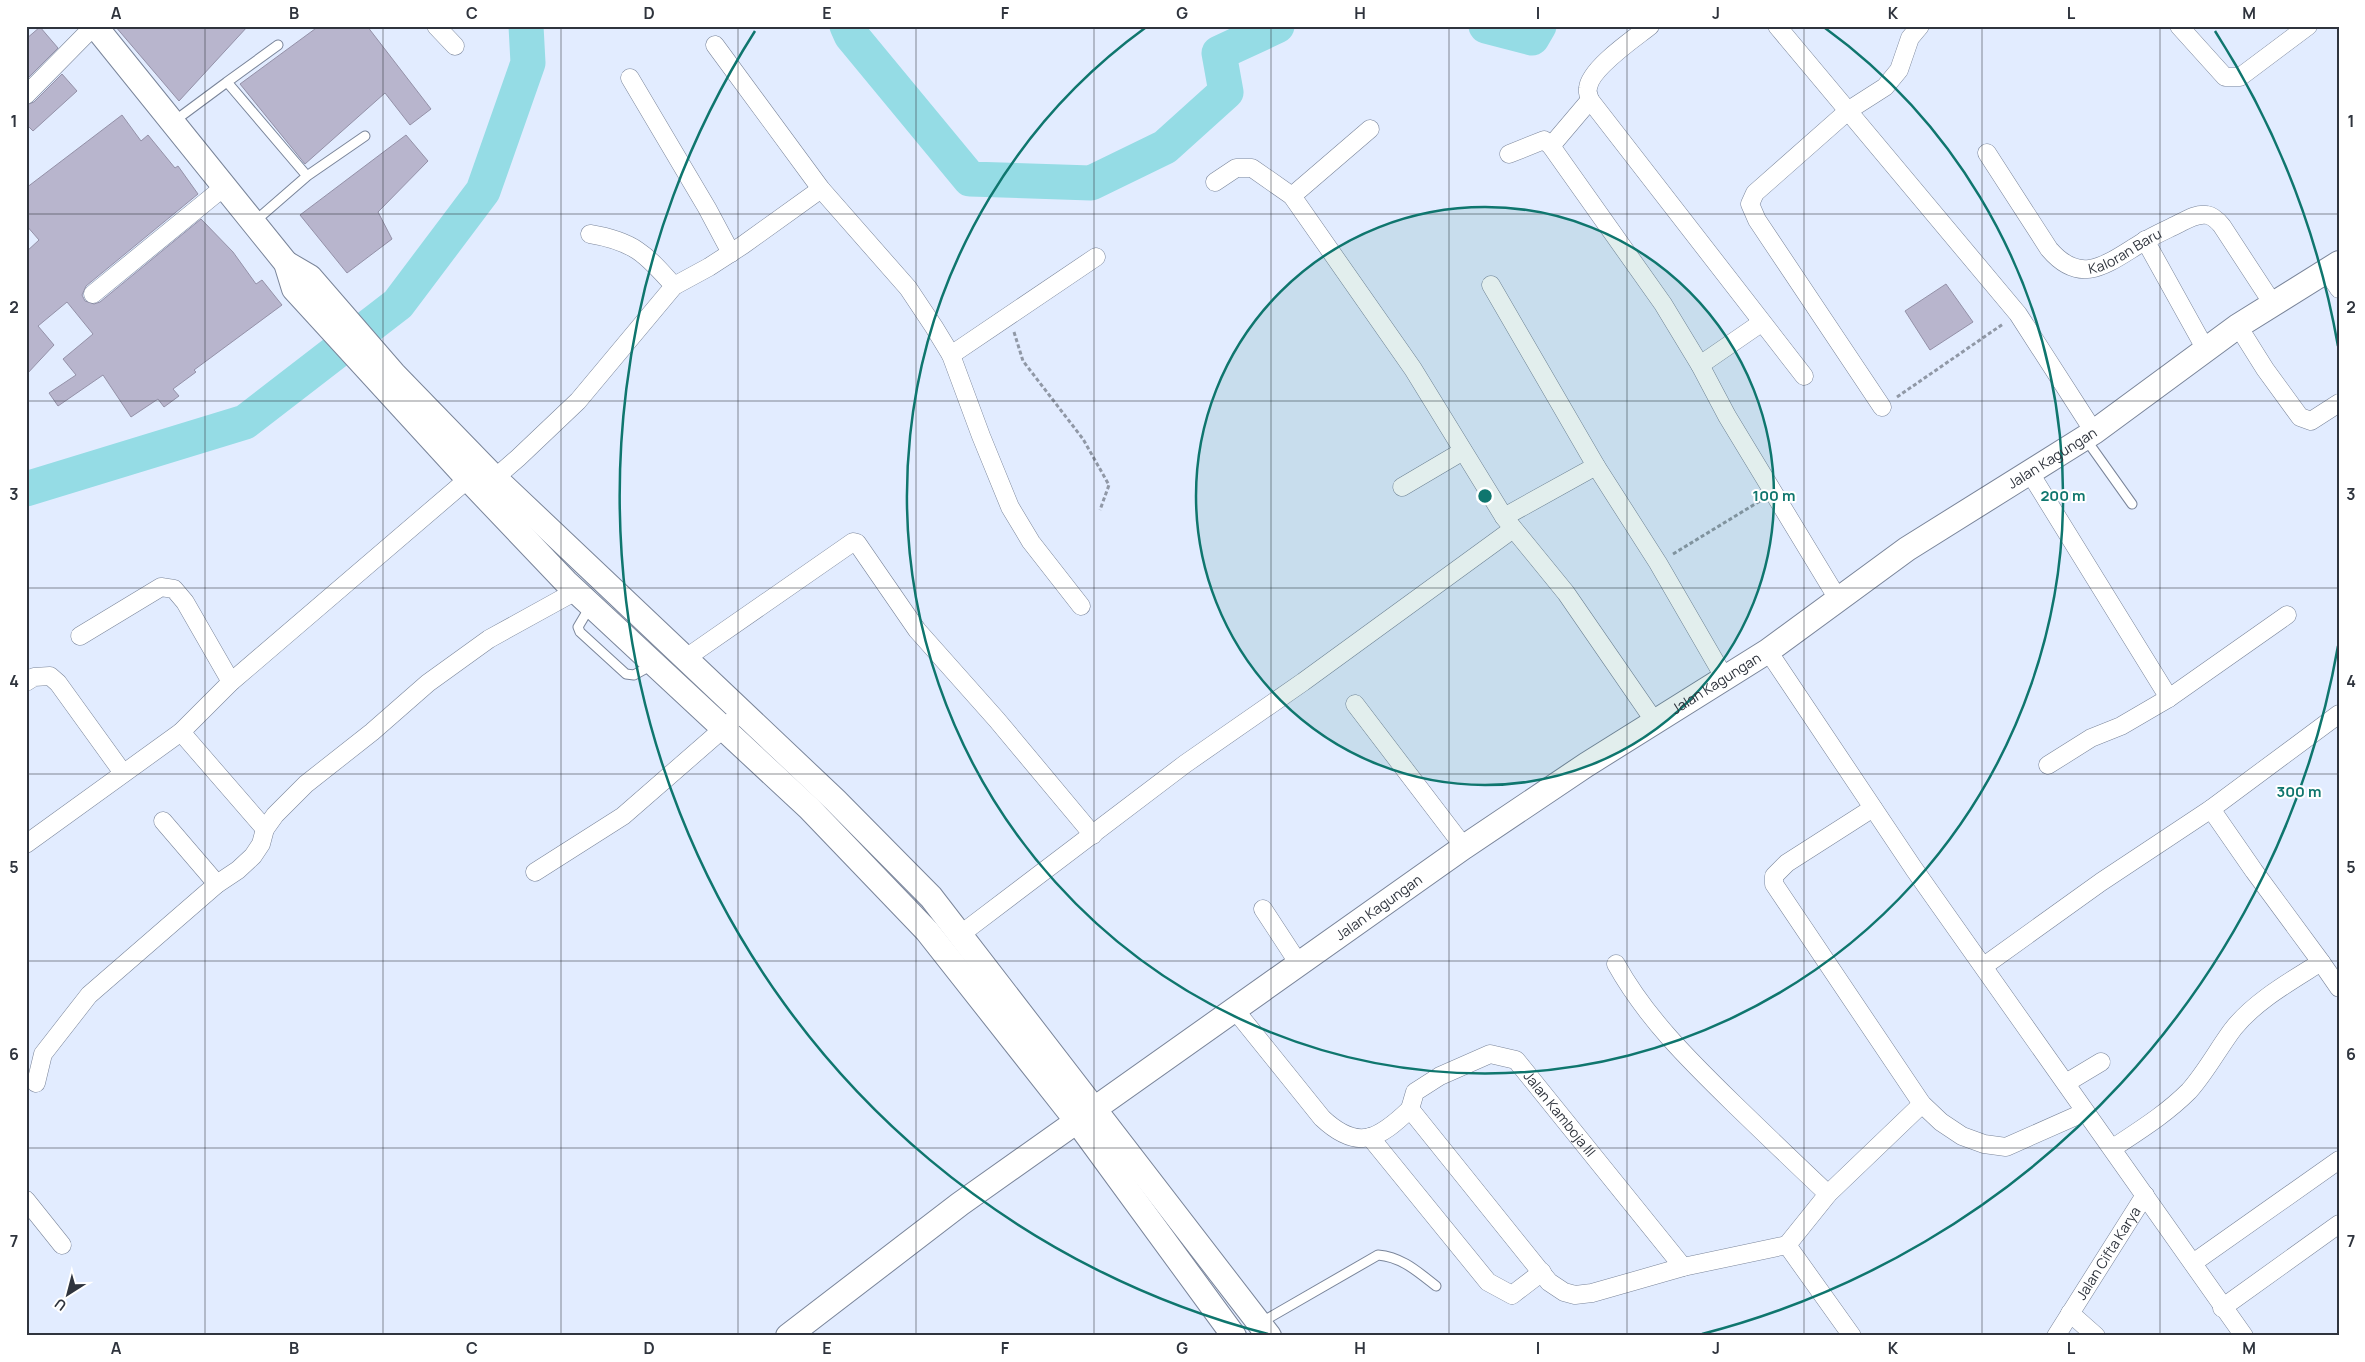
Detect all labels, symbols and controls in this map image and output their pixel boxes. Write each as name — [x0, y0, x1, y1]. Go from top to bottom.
text: A — [111, 2, 122, 24]
text: B — [289, 2, 299, 24]
text: C — [466, 2, 478, 24]
text: D — [643, 2, 655, 24]
text: E — [822, 2, 832, 24]
text: F — [1001, 2, 1010, 24]
text: G — [1176, 2, 1188, 24]
text: H — [1354, 2, 1366, 24]
text: I — [1536, 2, 1540, 24]
text: J — [1712, 2, 1720, 24]
text: K — [1888, 2, 1899, 24]
text: L — [2067, 2, 2076, 24]
text: M — [2242, 2, 2256, 24]
text: 1 — [10, 110, 18, 132]
text: 1 — [2347, 110, 2355, 132]
street label: Kaloran Baru — [2086, 224, 2164, 278]
text: 2 — [9, 296, 19, 318]
text: 2 — [2346, 296, 2356, 318]
street label: Jalan Kagungan — [2004, 423, 2100, 493]
text: 3 — [9, 483, 19, 505]
text: 3 — [2346, 483, 2356, 505]
text: 100 m — [1753, 485, 1795, 506]
text: 200 m — [2040, 485, 2086, 506]
centre of rings — [1476, 487, 1494, 505]
street label: Jalan Kagungan — [1668, 648, 1764, 718]
text: 4 — [9, 670, 19, 692]
text: 4 — [2346, 670, 2356, 692]
text: 300 m — [2277, 781, 2321, 802]
text: 5 — [9, 856, 19, 878]
text: 5 — [2346, 856, 2356, 878]
street label: Jalan Kagungan — [1331, 870, 1426, 944]
text: 6 — [9, 1043, 19, 1065]
text: 6 — [2346, 1043, 2356, 1065]
street label: Jalan Kamboja III — [1520, 1067, 1600, 1160]
street label: Jalan Cifta Karya — [2071, 1203, 2144, 1303]
text: 7 — [10, 1230, 18, 1252]
text: 7 — [2347, 1230, 2355, 1252]
north arrow — [42, 1270, 92, 1320]
text: U — [50, 1294, 70, 1316]
text: A — [111, 1337, 122, 1359]
text: B — [289, 1337, 299, 1359]
text: C — [466, 1337, 478, 1359]
text: D — [643, 1337, 655, 1359]
text: E — [822, 1337, 832, 1359]
text: F — [1001, 1337, 1010, 1359]
text: G — [1176, 1337, 1188, 1359]
text: H — [1354, 1337, 1366, 1359]
text: I — [1536, 1337, 1540, 1359]
text: J — [1712, 1337, 1720, 1359]
text: K — [1888, 1337, 1899, 1359]
text: L — [2067, 1337, 2076, 1359]
text: M — [2242, 1337, 2256, 1359]

